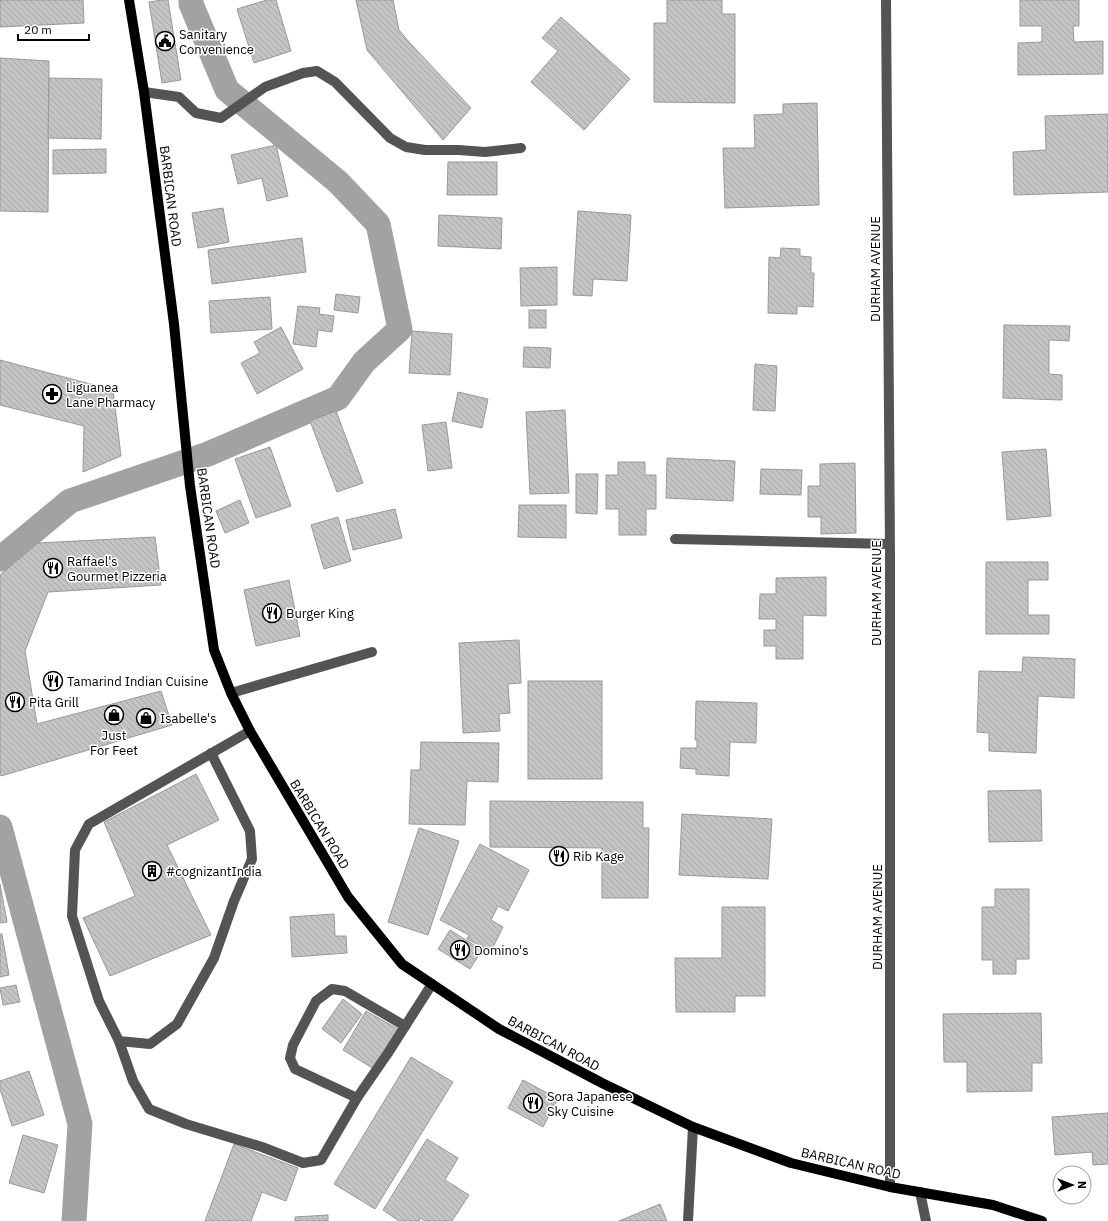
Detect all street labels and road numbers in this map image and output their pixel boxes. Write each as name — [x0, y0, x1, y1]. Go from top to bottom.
street label: BARBICAN ROAD — [156, 145, 185, 248]
street label: DURHAM AVENUE — [867, 216, 884, 322]
street label: BARBICAN ROAD — [193, 467, 224, 570]
street label: DURHAM AVENUE — [868, 540, 885, 646]
street label: BARBICAN ROAD — [286, 776, 353, 872]
street label: DURHAM AVENUE — [869, 864, 886, 970]
street label: BARBICAN ROAD — [505, 1012, 603, 1075]
street label: BARBICAN ROAD — [799, 1144, 902, 1183]

